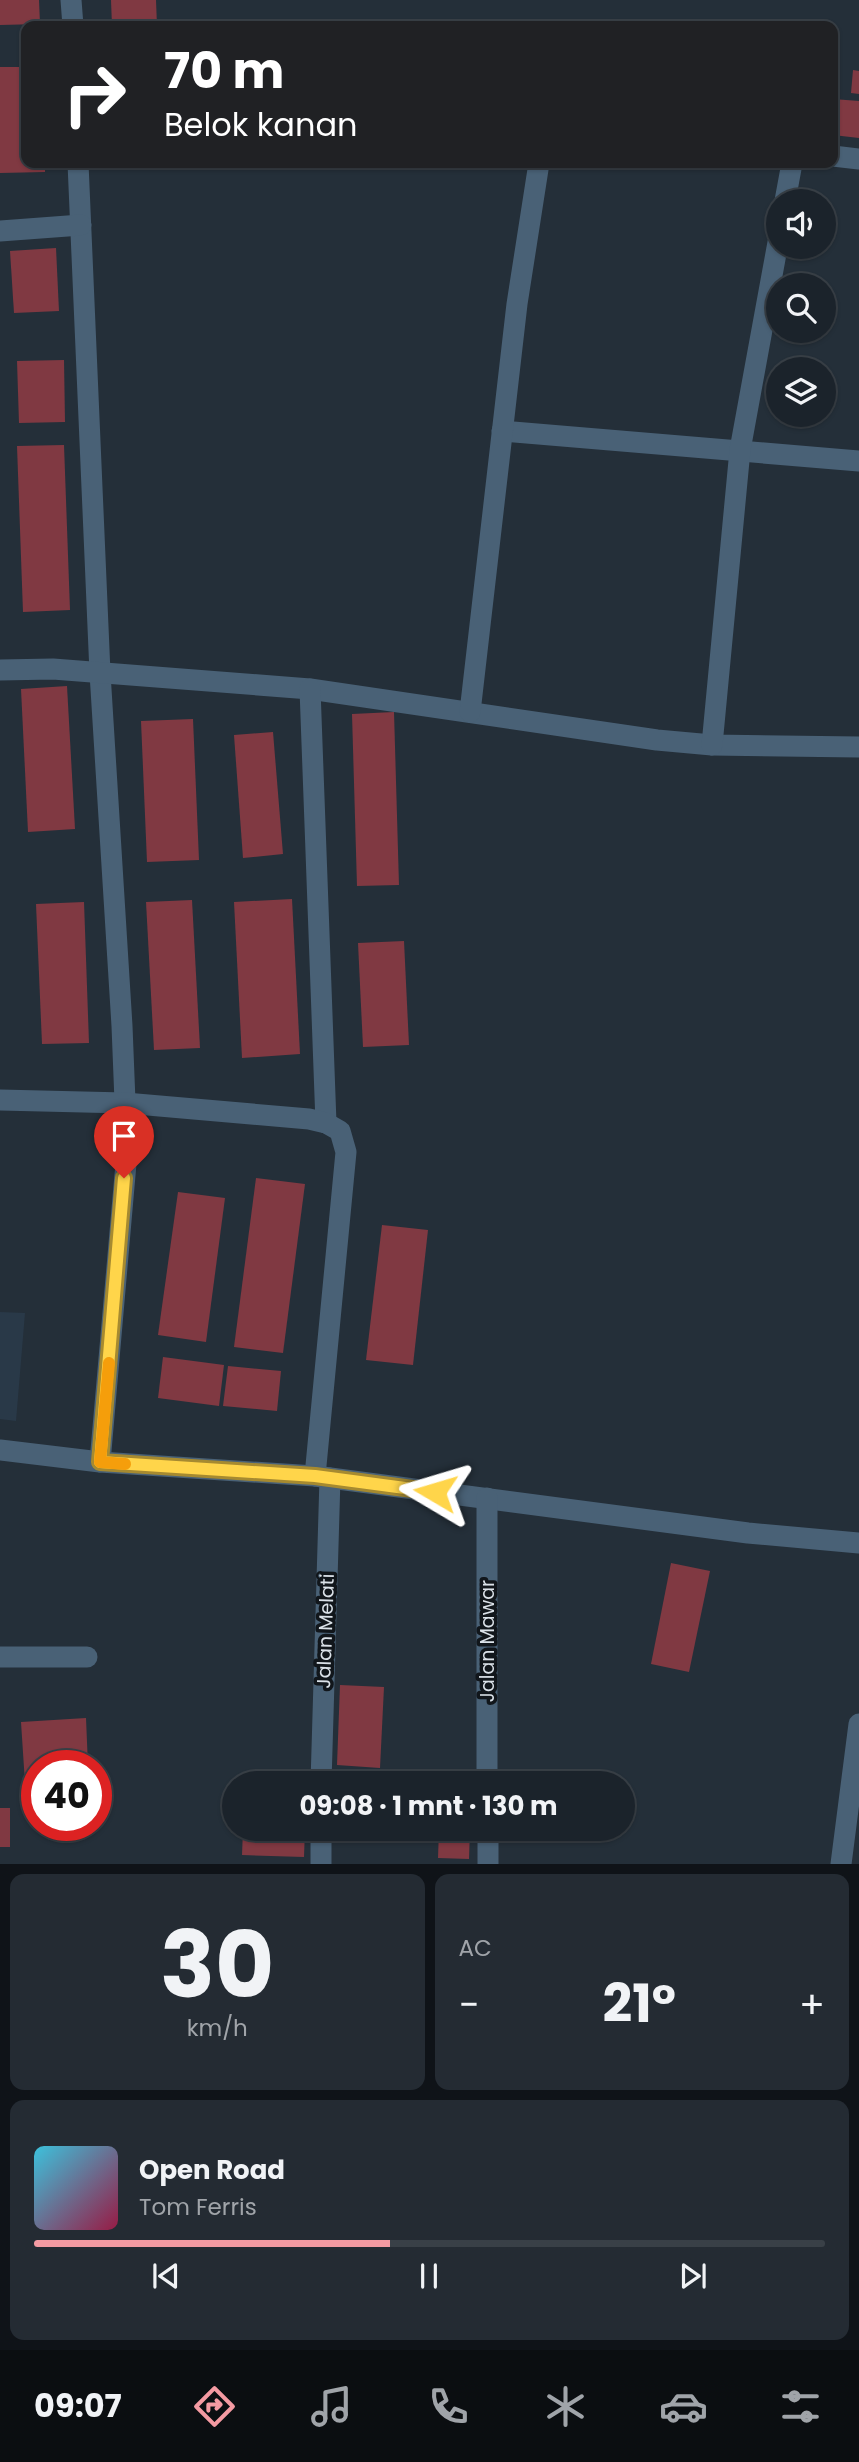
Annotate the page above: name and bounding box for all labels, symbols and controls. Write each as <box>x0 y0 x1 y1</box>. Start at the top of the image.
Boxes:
text: 70 m <box>164 37 284 105</box>
icon: right <box>49 49 140 140</box>
text: Belok kanan <box>164 102 358 147</box>
map controls <box>766 189 836 427</box>
button: sound <box>766 189 836 259</box>
button: search <box>766 273 836 343</box>
button: layers <box>766 357 836 427</box>
pin <box>94 1106 154 1178</box>
icon: arrive <box>105 1117 143 1155</box>
position arrow <box>398 1455 472 1529</box>
street label: Jalan Melati <box>310 1573 341 1689</box>
street label: Jalan Mawar <box>474 1580 501 1702</box>
speed limit sign: 40 <box>21 1750 112 1841</box>
text: 09:08 · 1 mnt · 130 m <box>299 1788 558 1824</box>
text: 30 <box>160 1901 274 2029</box>
text: AC <box>459 1932 492 1964</box>
text: 21° <box>603 1967 676 2040</box>
text: − <box>459 1978 479 2031</box>
text: + <box>799 1978 825 2031</box>
text: km/h <box>187 2012 248 2044</box>
text: Open Road <box>139 2152 285 2188</box>
text: Tom Ferris <box>139 2191 257 2223</box>
icon: previous <box>147 2257 185 2295</box>
icon: pause <box>410 2257 448 2295</box>
icon: next <box>674 2257 712 2295</box>
icon: directions <box>190 2382 239 2431</box>
icon: music <box>307 2382 356 2431</box>
icon: phone <box>424 2382 473 2431</box>
icon: climate <box>541 2382 590 2431</box>
icon: car <box>659 2382 708 2431</box>
icon: filters <box>776 2382 825 2431</box>
text: 09:07 <box>34 2383 122 2428</box>

